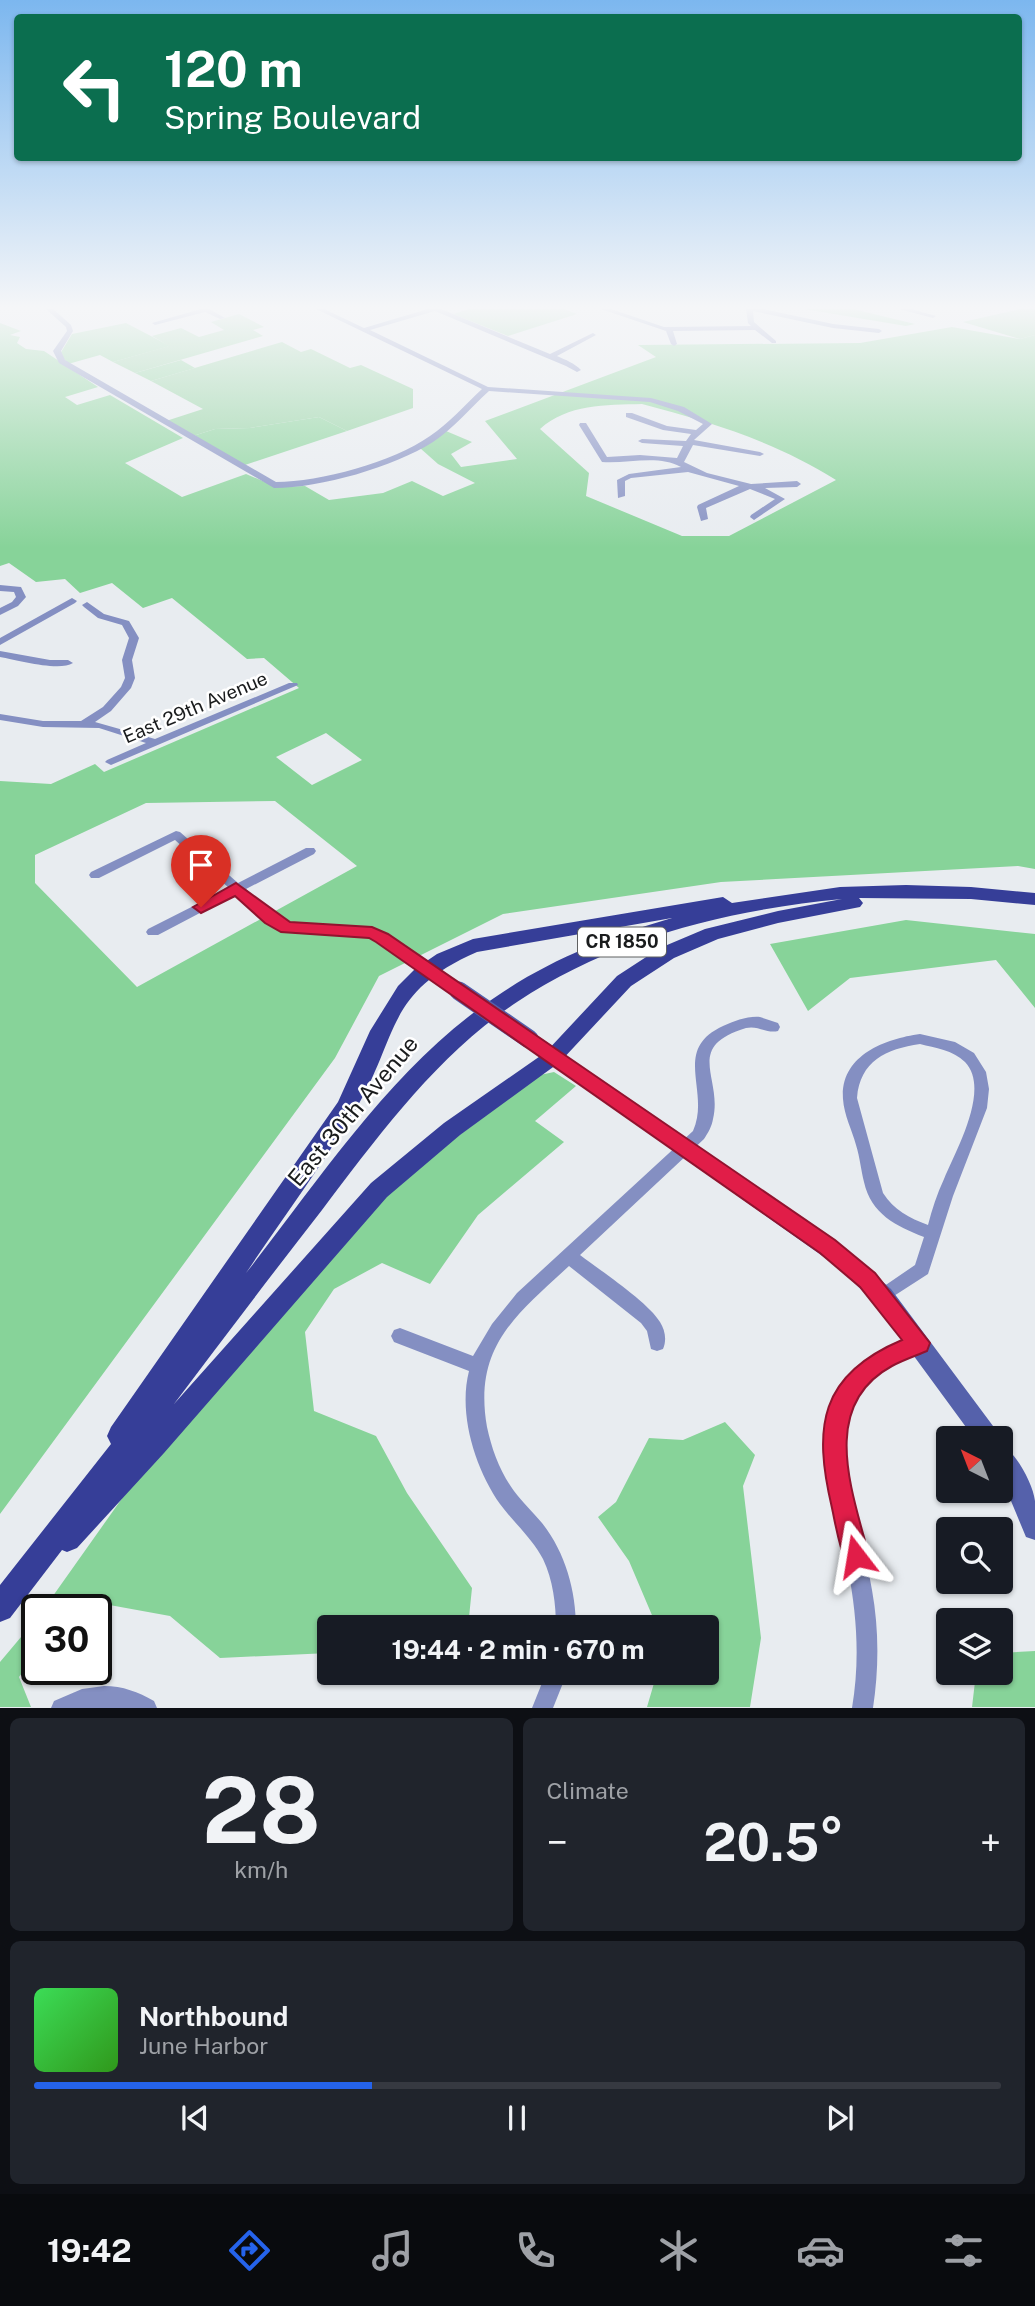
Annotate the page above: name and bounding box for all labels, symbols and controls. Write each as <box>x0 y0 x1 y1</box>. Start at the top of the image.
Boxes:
text: 120 m <box>164 40 303 98</box>
icon: left <box>49 42 140 133</box>
text: Spring Boulevard <box>164 99 421 136</box>
street label: East 29th Avenue <box>119 667 271 747</box>
pin <box>171 835 231 907</box>
icon: arrive <box>182 846 220 884</box>
road number: CR 1850 <box>578 928 666 957</box>
street label: East 30th Avenue <box>282 1030 423 1191</box>
north arrow <box>936 1426 1013 1503</box>
map controls <box>936 1426 1013 1685</box>
button: search <box>936 1517 1013 1594</box>
position arrow <box>819 1519 893 1593</box>
speed limit sign: 30 <box>21 1594 112 1685</box>
button: layers <box>936 1608 1013 1685</box>
text: 19:44 · 2 min · 670 m <box>392 1634 644 1665</box>
text: 28 <box>202 1757 321 1863</box>
text: Climate <box>547 1777 629 1804</box>
text: 20.5° <box>704 1812 844 1873</box>
text: − <box>547 1820 568 1865</box>
text: + <box>980 1820 1001 1865</box>
text: km/h <box>234 1856 288 1883</box>
text: Northbound <box>139 2001 288 2032</box>
text: June Harbor <box>139 2032 268 2059</box>
icon: previous <box>176 2099 214 2137</box>
icon: pause <box>498 2099 536 2137</box>
icon: next <box>821 2099 859 2137</box>
icon: directions <box>225 2226 274 2275</box>
icon: music <box>368 2226 417 2275</box>
icon: phone <box>511 2226 560 2275</box>
icon: climate <box>654 2226 703 2275</box>
icon: car <box>796 2226 845 2275</box>
icon: filters <box>939 2226 988 2275</box>
text: 19:42 <box>47 2232 132 2269</box>

